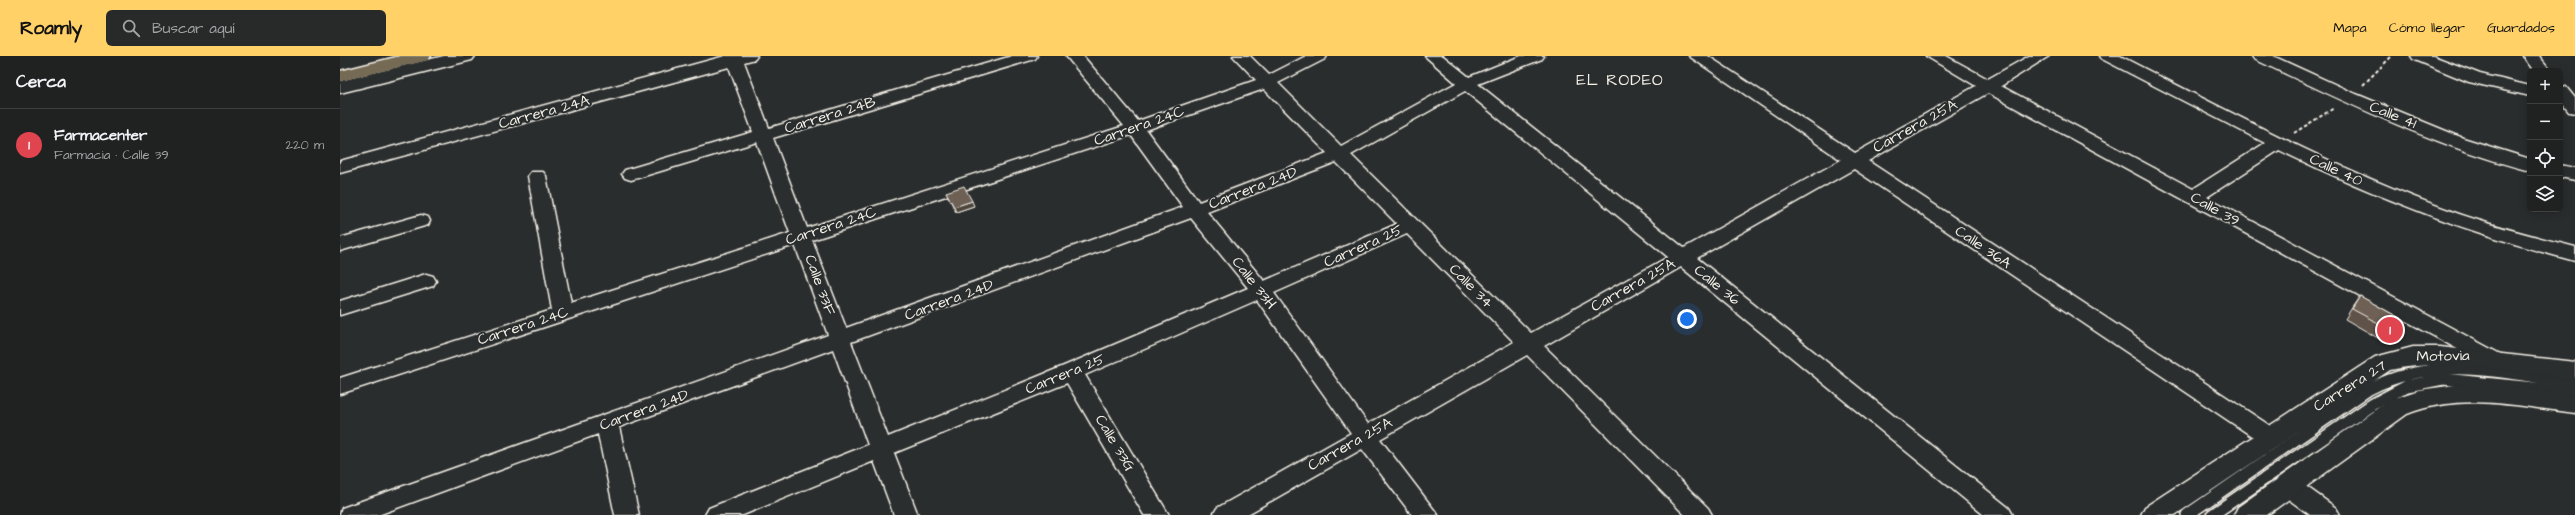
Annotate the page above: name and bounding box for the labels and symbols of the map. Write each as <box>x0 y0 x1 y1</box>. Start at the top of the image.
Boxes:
district label: EL RODEO <box>1576 69 1664 91</box>
street label: Carrera 24A <box>496 90 592 134</box>
street label: Carrera 24B <box>782 91 878 139</box>
street label: Carrera 25A <box>1869 94 1961 158</box>
street label: Calle 41 <box>2366 96 2420 134</box>
street label: Carrera 24C <box>1091 101 1187 151</box>
street label: Calle 40 <box>2306 148 2367 192</box>
street label: Carrera 24D <box>1206 161 1301 215</box>
street label: Calle 39 <box>2187 187 2243 231</box>
street label: Carrera 24C <box>783 201 879 251</box>
street label: Carrera 25 <box>1320 219 1406 273</box>
street label: Calle 36A <box>1951 220 2016 274</box>
street label: Calle 33F <box>799 252 841 319</box>
street label: Calle 33H <box>1227 252 1281 314</box>
street label: Carrera 25A <box>1587 253 1679 317</box>
street label: Calle 34 <box>1444 259 1498 313</box>
street label: Calle 36 <box>1689 260 1745 311</box>
street label: Carrera 24D <box>902 274 997 326</box>
street label: Carrera 24C <box>475 301 571 351</box>
your location <box>1677 309 1697 329</box>
pin: 1 <box>2377 315 2403 345</box>
street label: Motovia <box>2416 345 2470 367</box>
street label: Carrera 25 <box>1022 348 1108 399</box>
street label: Carrera 27 <box>2309 355 2391 417</box>
street label: Carrera 24D <box>597 384 692 436</box>
street label: Calle 33G <box>1090 411 1140 476</box>
street label: Carrera 25A <box>1304 412 1396 476</box>

